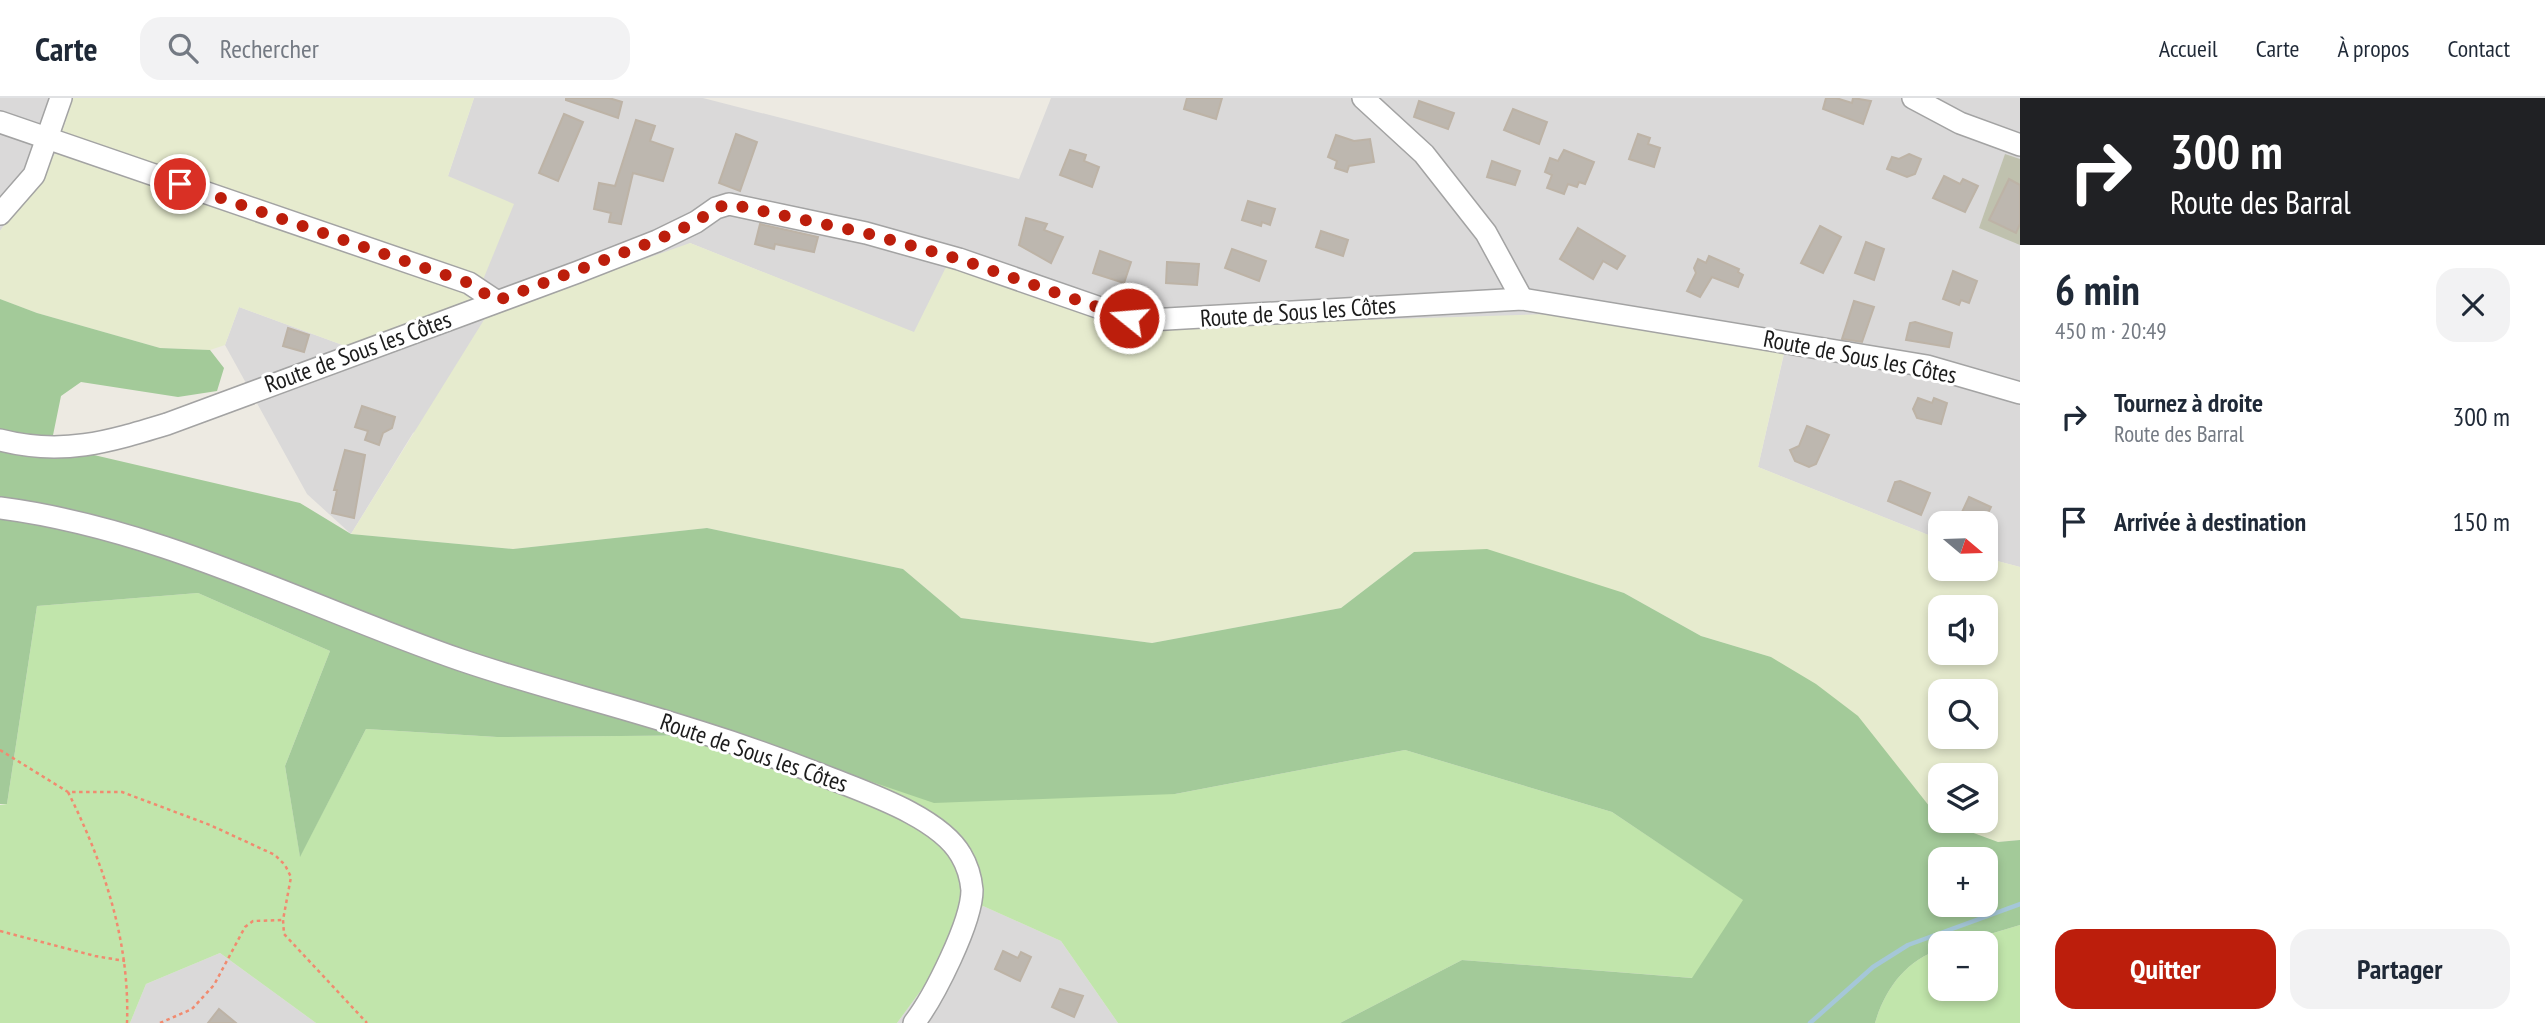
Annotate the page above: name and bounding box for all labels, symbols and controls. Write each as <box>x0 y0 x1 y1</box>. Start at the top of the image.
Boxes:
search box <box>140 17 630 80</box>
text: Carte <box>35 27 98 70</box>
icon: search <box>164 29 202 67</box>
text: Rechercher <box>220 32 319 65</box>
text: Accueil <box>2159 33 2218 64</box>
text: Carte <box>2256 33 2299 64</box>
text: À propos <box>2337 33 2409 64</box>
text: Contact <box>2447 33 2510 64</box>
text: 300 m <box>2170 119 2283 183</box>
icon: right <box>2055 126 2146 217</box>
pin <box>150 154 210 214</box>
icon: arrive <box>161 165 199 203</box>
text: Route des Barral <box>2170 181 2351 223</box>
text: 6 min <box>2055 262 2140 317</box>
button: close <box>2436 268 2510 342</box>
position arrow <box>1092 281 1166 355</box>
street label: Route de Sous les Côtes <box>1199 289 1397 334</box>
street label: Route de Sous les Côtes <box>260 303 455 400</box>
text: 450 m · 20:49 <box>2055 316 2167 345</box>
street label: Route de Sous les Côtes <box>1761 323 1959 390</box>
text: Tournez à droite <box>2114 386 2263 419</box>
icon: right <box>2055 398 2093 436</box>
text: 300 m <box>2452 400 2510 433</box>
text: Route des Barral <box>2114 419 2244 448</box>
icon: arrive <box>2055 503 2093 541</box>
text: Arrivée à destination <box>2114 505 2306 538</box>
text: 150 m <box>2452 505 2510 538</box>
north arrow <box>1928 511 1998 581</box>
map controls <box>1928 511 1998 1001</box>
button: sound <box>1928 595 1998 665</box>
button: search <box>1928 679 1998 749</box>
street label: Route de Sous les Côtes <box>656 706 852 799</box>
button: layers <box>1928 763 1998 833</box>
button: + <box>1928 847 1998 917</box>
button: Quitter <box>2055 929 2276 1009</box>
button: Partager <box>2290 929 2510 1009</box>
button: − <box>1928 931 1998 1001</box>

